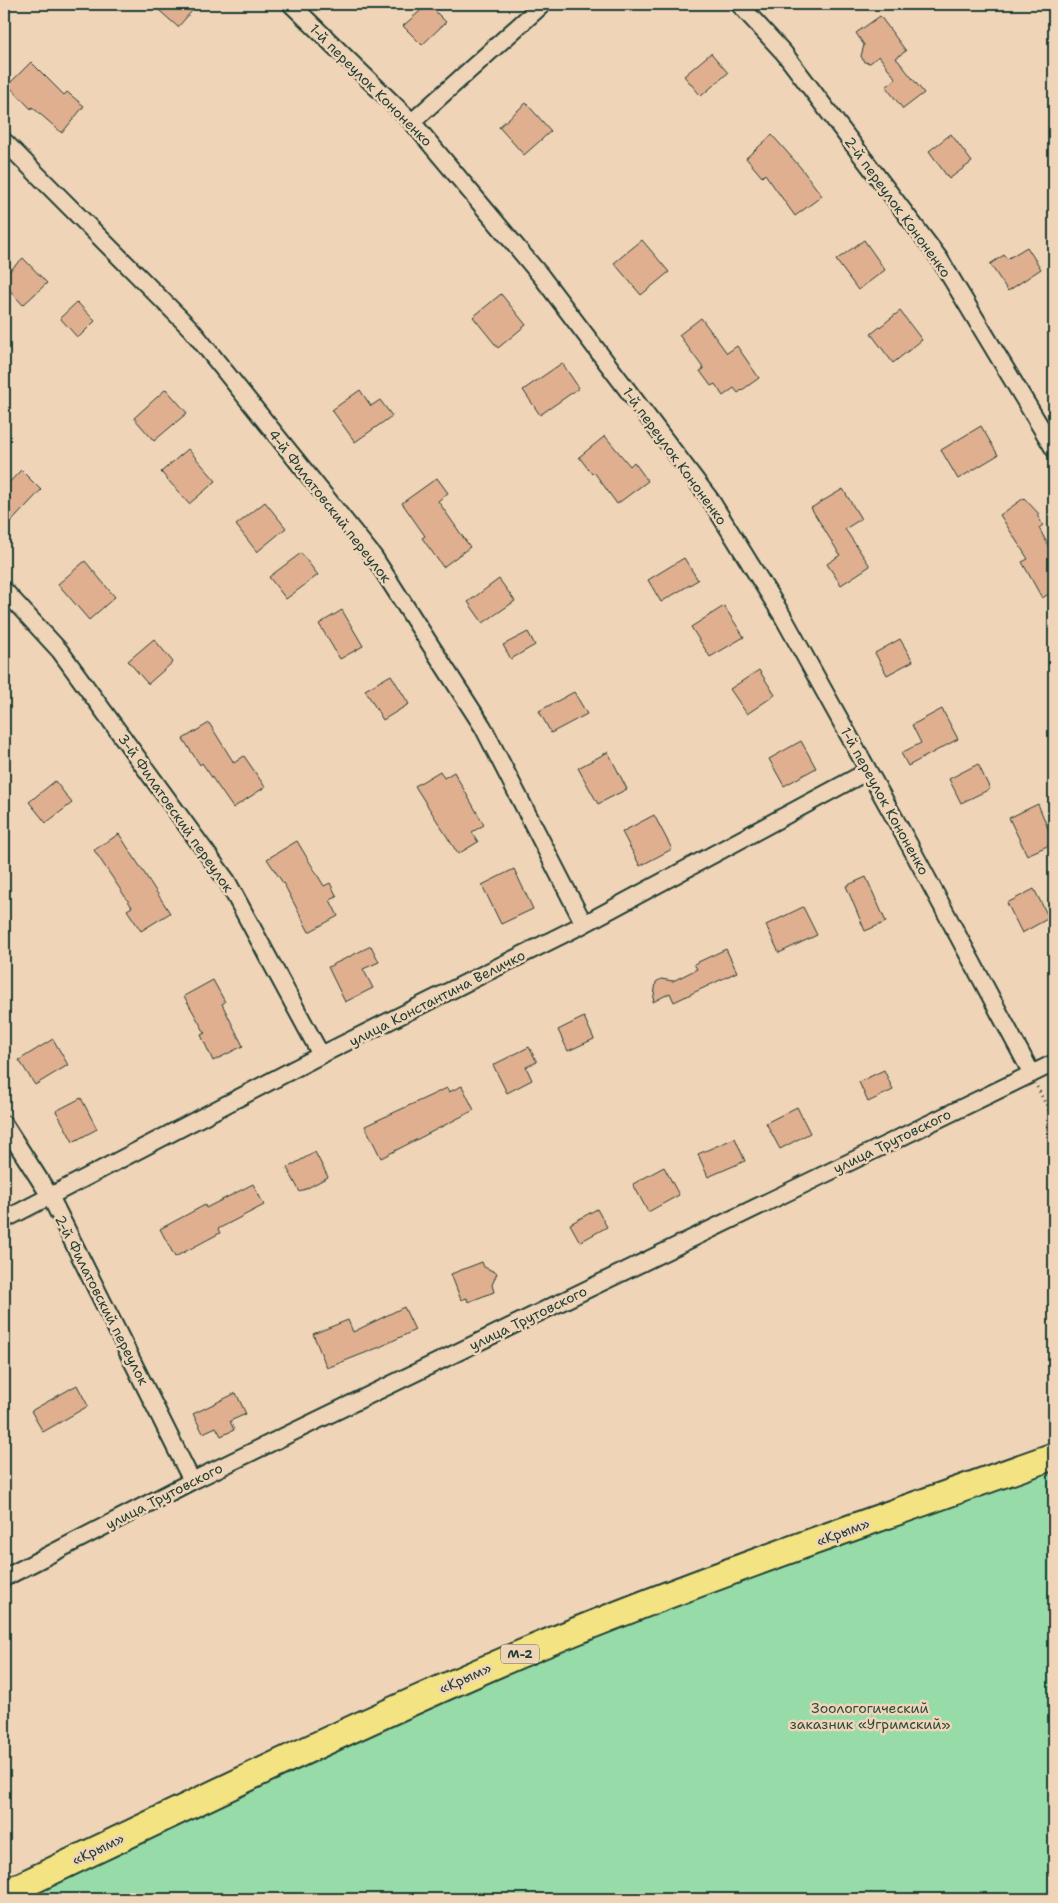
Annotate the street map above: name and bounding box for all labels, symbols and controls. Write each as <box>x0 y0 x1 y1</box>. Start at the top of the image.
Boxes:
street label: 1-й переулок Кононенко <box>306 20 436 150</box>
street label: 2-й переулок Кононенко <box>841 133 955 281</box>
street label: 1-й переулок Кононенко <box>619 383 731 529</box>
street label: 4-й Филатовский переулок <box>265 426 396 587</box>
street label: 1-й переулок Кононенко <box>837 724 933 878</box>
street label: 3-й Филатовский переулок <box>114 730 238 896</box>
street label: улица Константина Величко <box>346 946 528 1050</box>
street label: улица Трутовского <box>830 1105 954 1177</box>
street label: 2-й Филатовский переулок <box>51 1212 153 1389</box>
street label: улица Трутовского <box>466 1282 590 1354</box>
street label: улица Трутовского <box>102 1459 226 1533</box>
street label: «Крым» <box>814 1514 872 1550</box>
road number: М-2 <box>501 1645 539 1664</box>
street label: «Крым» <box>436 1658 494 1697</box>
park label: Зоологогический заказник «Угримский» <box>790 1699 950 1733</box>
street label: «Крым» <box>69 1829 127 1869</box>

